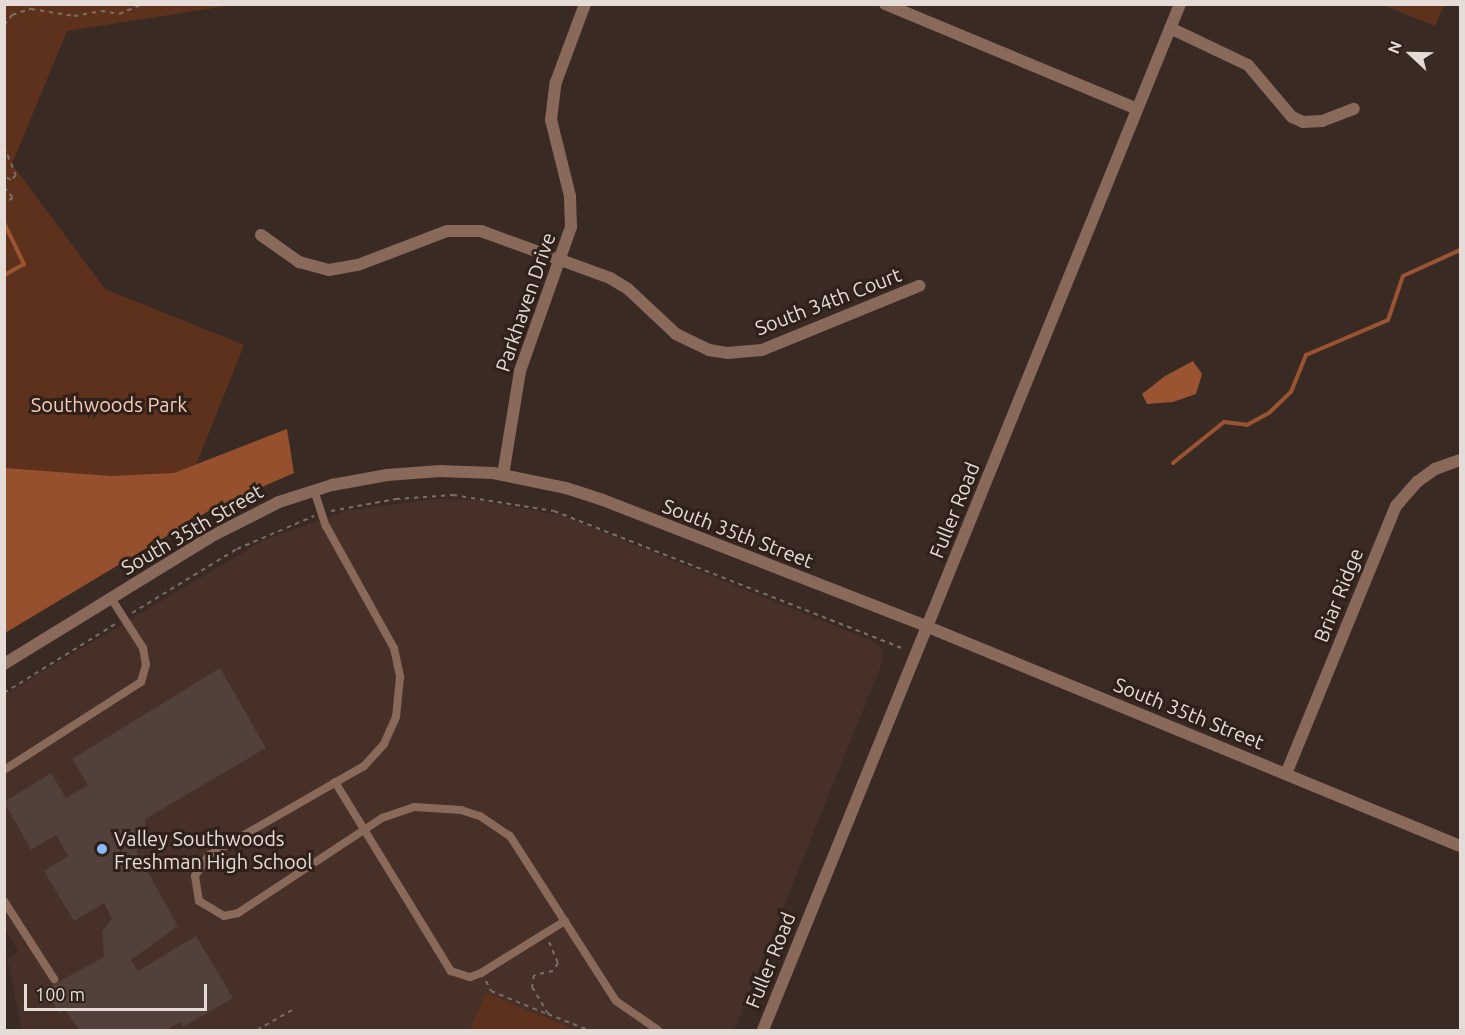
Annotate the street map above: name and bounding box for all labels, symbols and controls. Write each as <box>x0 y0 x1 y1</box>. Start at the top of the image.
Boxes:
north arrow <box>1381 24 1441 84</box>
text: N <box>1384 38 1405 56</box>
street label: Parkhaven Drive <box>490 229 560 375</box>
street label: South 34th Court <box>751 262 905 340</box>
park label: Southwoods Park <box>31 392 187 416</box>
street label: Fuller Road <box>924 458 984 562</box>
street label: South 35th Street <box>117 479 267 579</box>
street label: South 35th Street <box>659 493 817 573</box>
street label: Briar Ridge <box>1308 545 1368 645</box>
street label: South 35th Street <box>1110 672 1268 754</box>
place label: Valley Southwoods Freshman High School <box>114 826 313 873</box>
marker: Valley Southwoods Freshman High School <box>95 842 109 856</box>
street label: Fuller Road <box>740 908 800 1012</box>
scale bar <box>27 972 210 1010</box>
text: 100 m <box>35 984 85 1004</box>

